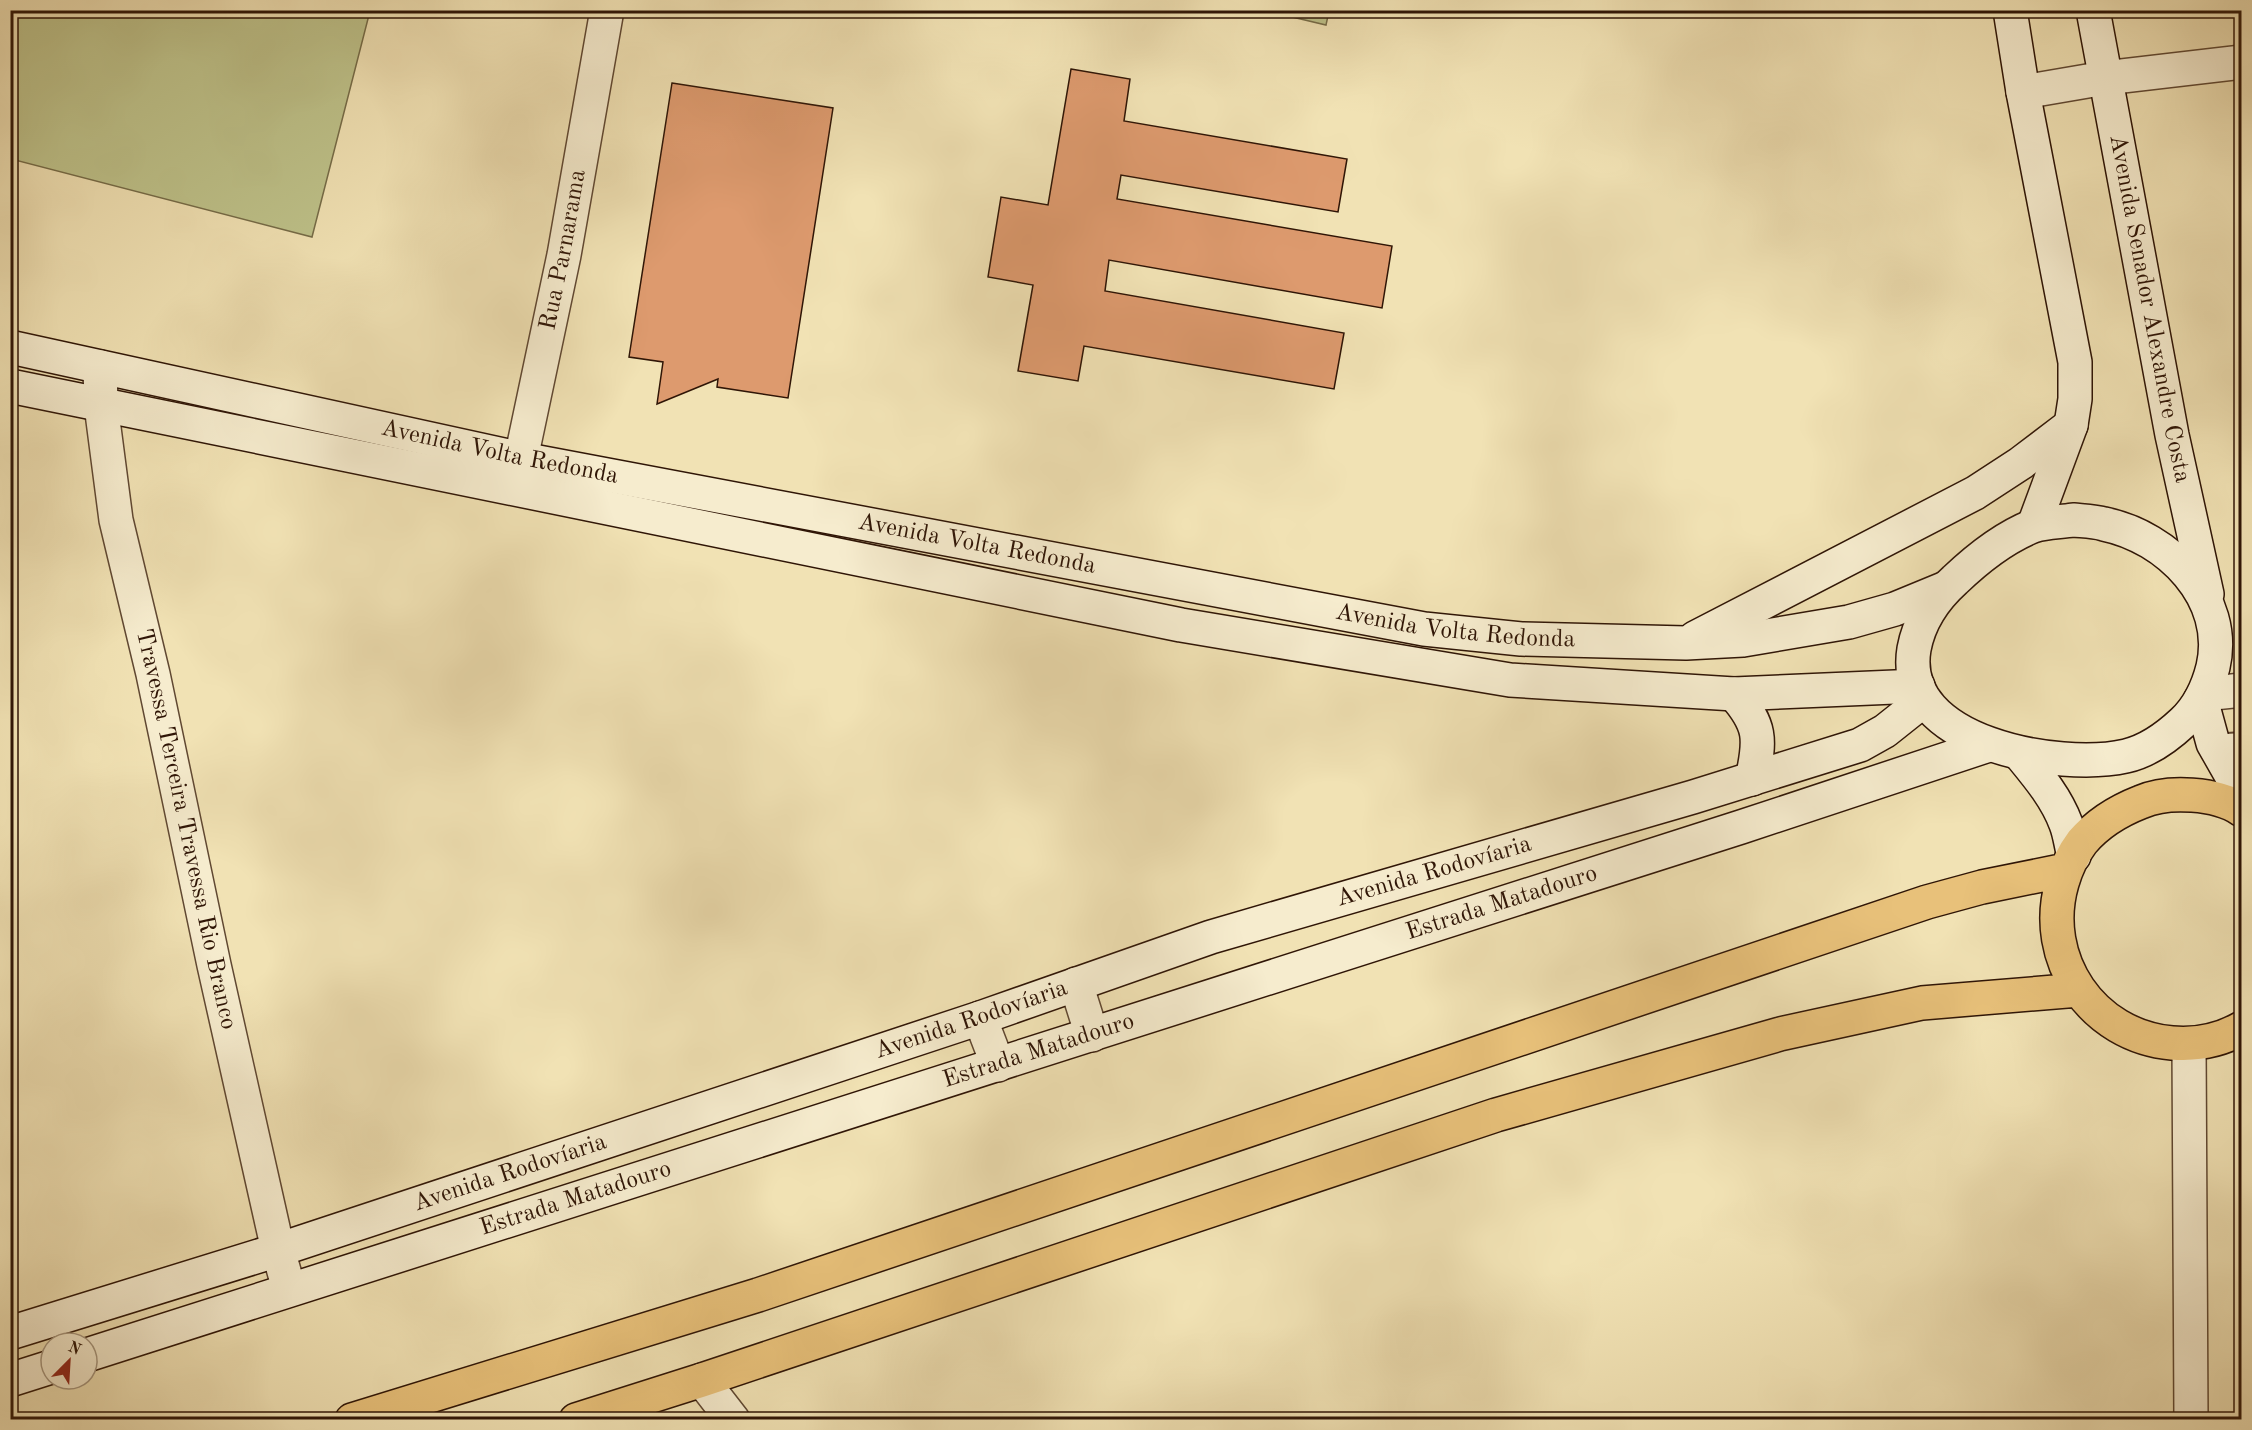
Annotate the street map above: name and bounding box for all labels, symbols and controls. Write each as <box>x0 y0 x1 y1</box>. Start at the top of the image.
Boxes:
street label: Avenida Senador Alexandre Costa <box>2104 133 2194 485</box>
street label: Rua Parnarama <box>536 168 591 332</box>
street label: Avenida Volta Redonda <box>379 417 620 489</box>
street label: Avenida Volta Redonda <box>856 511 1098 579</box>
street label: Avenida Volta Redonda <box>1334 601 1576 652</box>
street label: Travessa Terceira Travessa Rio Branco <box>131 627 240 1032</box>
street label: Avenida Rodovíaria <box>1334 832 1534 912</box>
street label: Estrada Matadouro <box>1403 862 1600 945</box>
street label: Avenida Rodovíaria <box>872 976 1071 1064</box>
street label: Estrada Matadouro <box>940 1009 1137 1093</box>
street label: Avenida Rodovíaria <box>411 1130 610 1216</box>
street label: Estrada Matadouro <box>477 1157 674 1241</box>
north arrow <box>39 1331 99 1391</box>
text: N <box>65 1339 84 1359</box>

